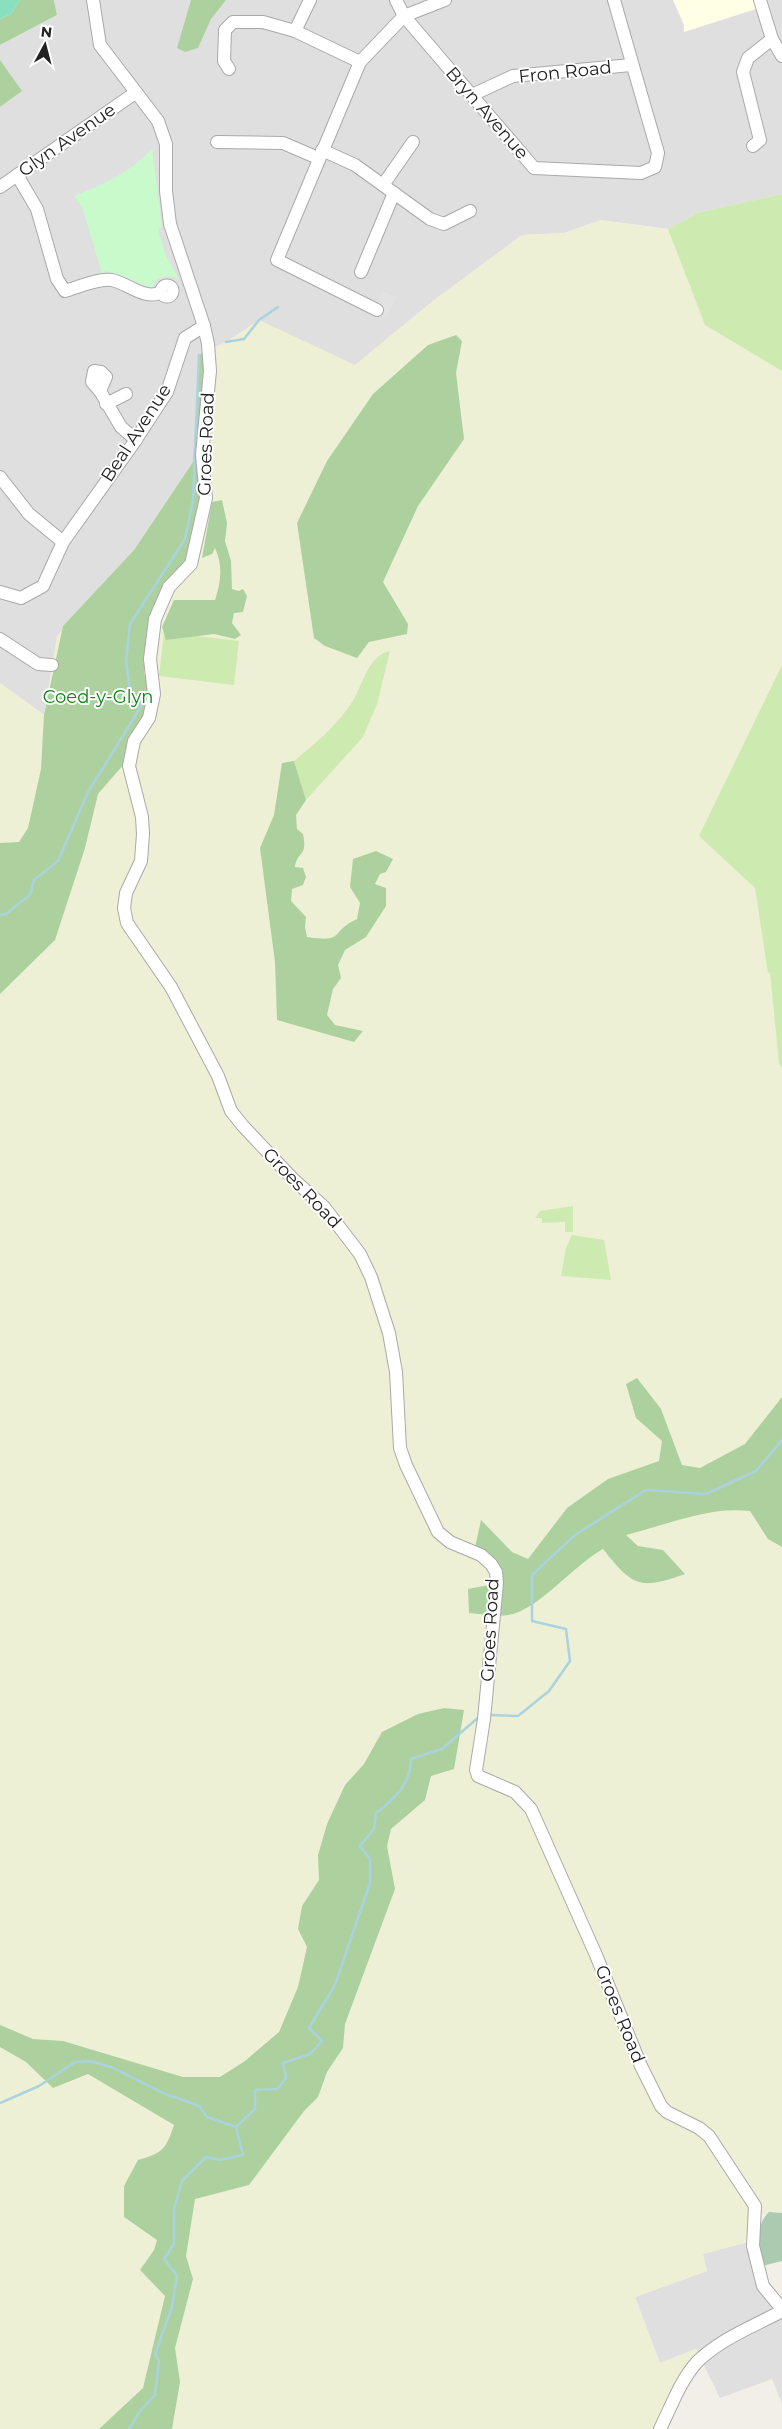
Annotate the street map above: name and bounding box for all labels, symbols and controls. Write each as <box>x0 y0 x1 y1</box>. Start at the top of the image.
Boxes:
north arrow <box>20 20 70 70</box>
text: N <box>40 22 53 42</box>
street label: Fron Road <box>517 56 613 88</box>
street label: Bryn Avenue <box>441 62 533 164</box>
street label: Glyn Avenue <box>14 98 120 181</box>
street label: Beal Avenue <box>96 380 176 486</box>
street label: Groes Road <box>193 392 219 496</box>
park label: Coed-y-Glyn <box>43 686 153 708</box>
street label: Groes Road <box>258 1143 346 1233</box>
street label: Groes Road <box>476 1578 504 1682</box>
street label: Groes Road <box>590 1962 650 2066</box>

